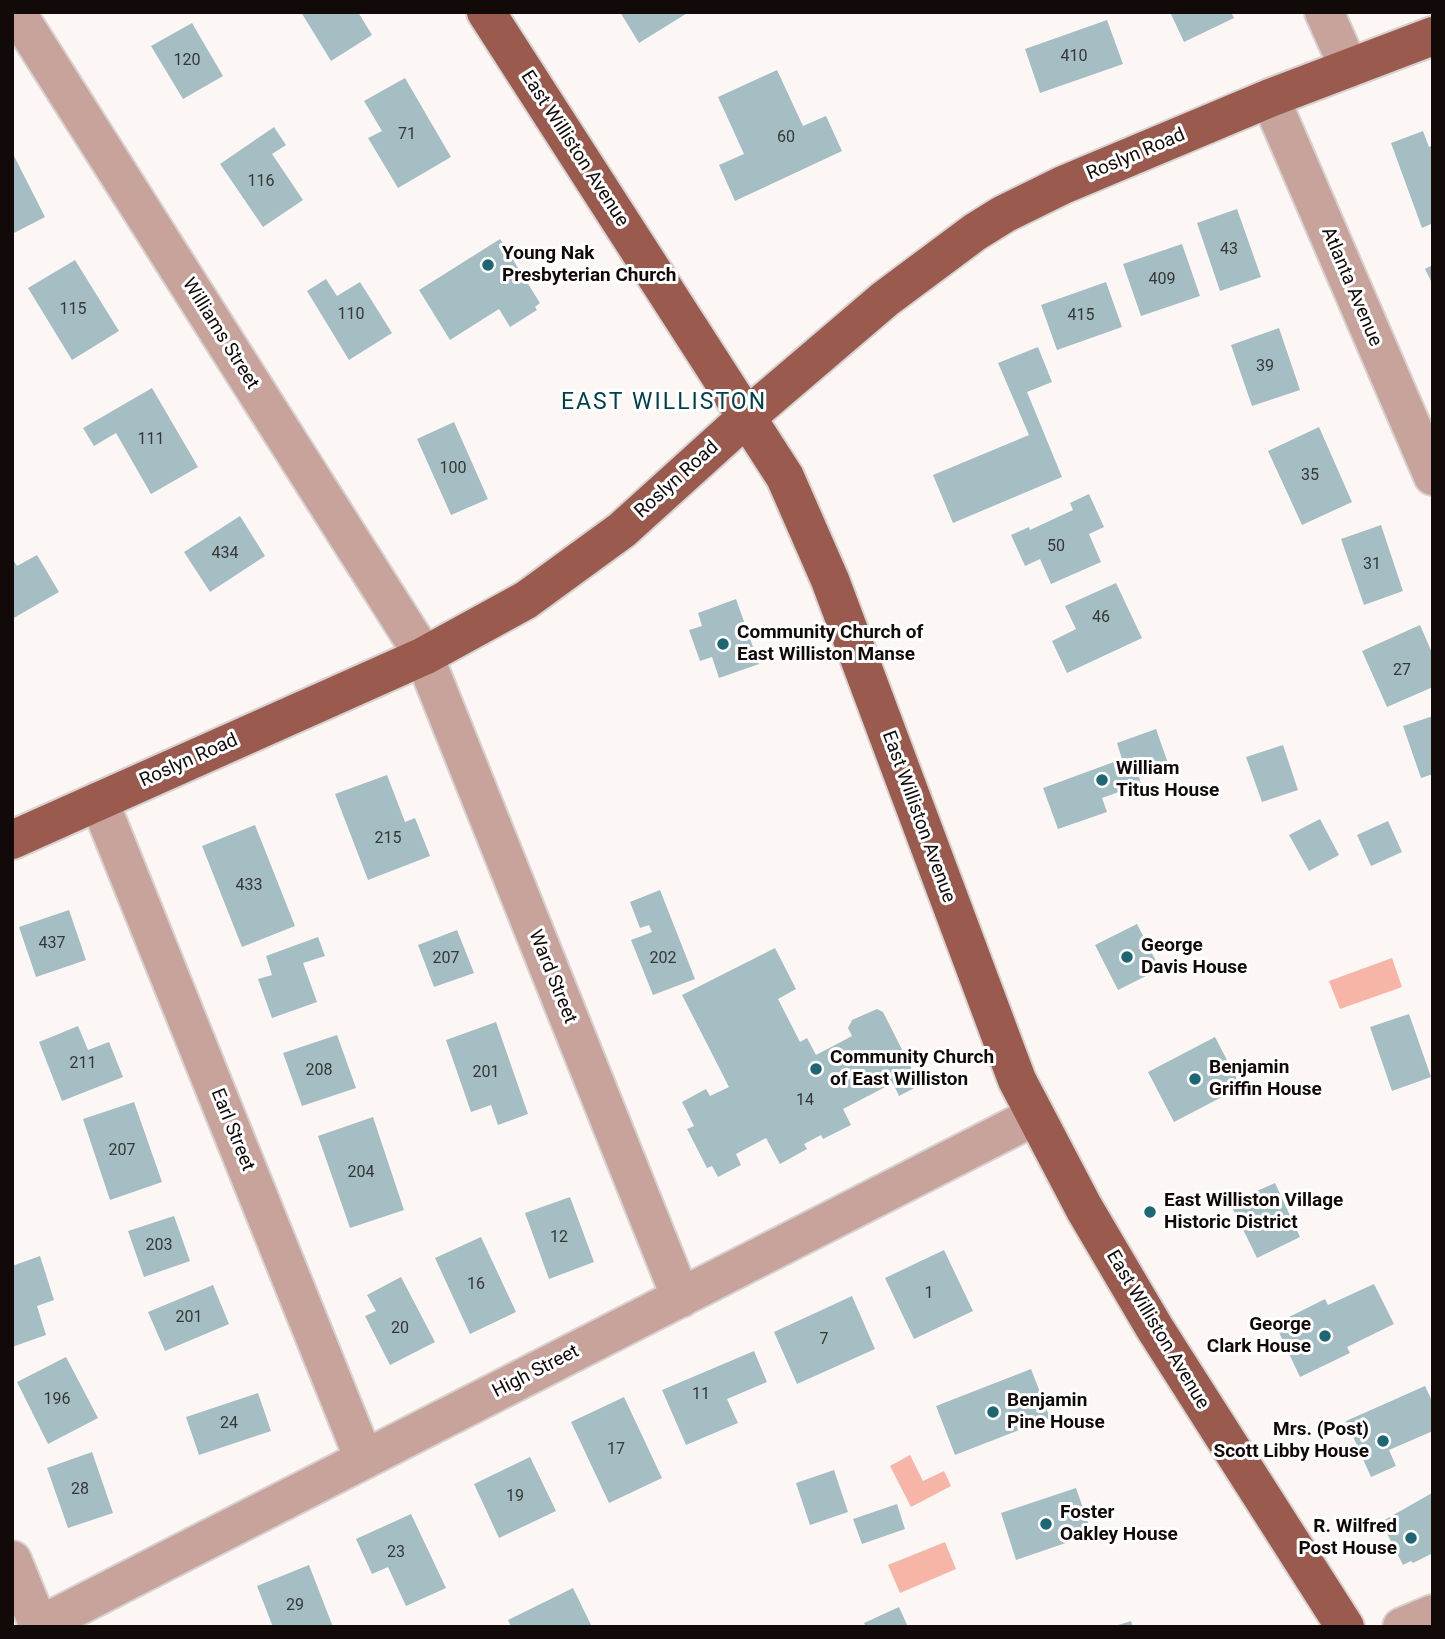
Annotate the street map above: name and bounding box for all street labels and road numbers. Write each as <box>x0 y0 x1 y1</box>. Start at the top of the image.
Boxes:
street label: East Williston Avenue <box>515 67 633 231</box>
street label: Roslyn Road <box>1083 124 1189 186</box>
street label: Atlanta Avenue <box>1316 224 1386 350</box>
street label: Williams Street <box>177 274 263 394</box>
street label: Roslyn Road <box>630 436 724 524</box>
street label: East Williston Avenue <box>876 728 960 906</box>
street label: Roslyn Road <box>137 729 241 793</box>
street label: Ward Street <box>523 927 581 1027</box>
street label: Earl Street <box>205 1085 259 1175</box>
street label: East Williston Avenue <box>1101 1246 1213 1414</box>
street label: High Street <box>489 1340 583 1404</box>

